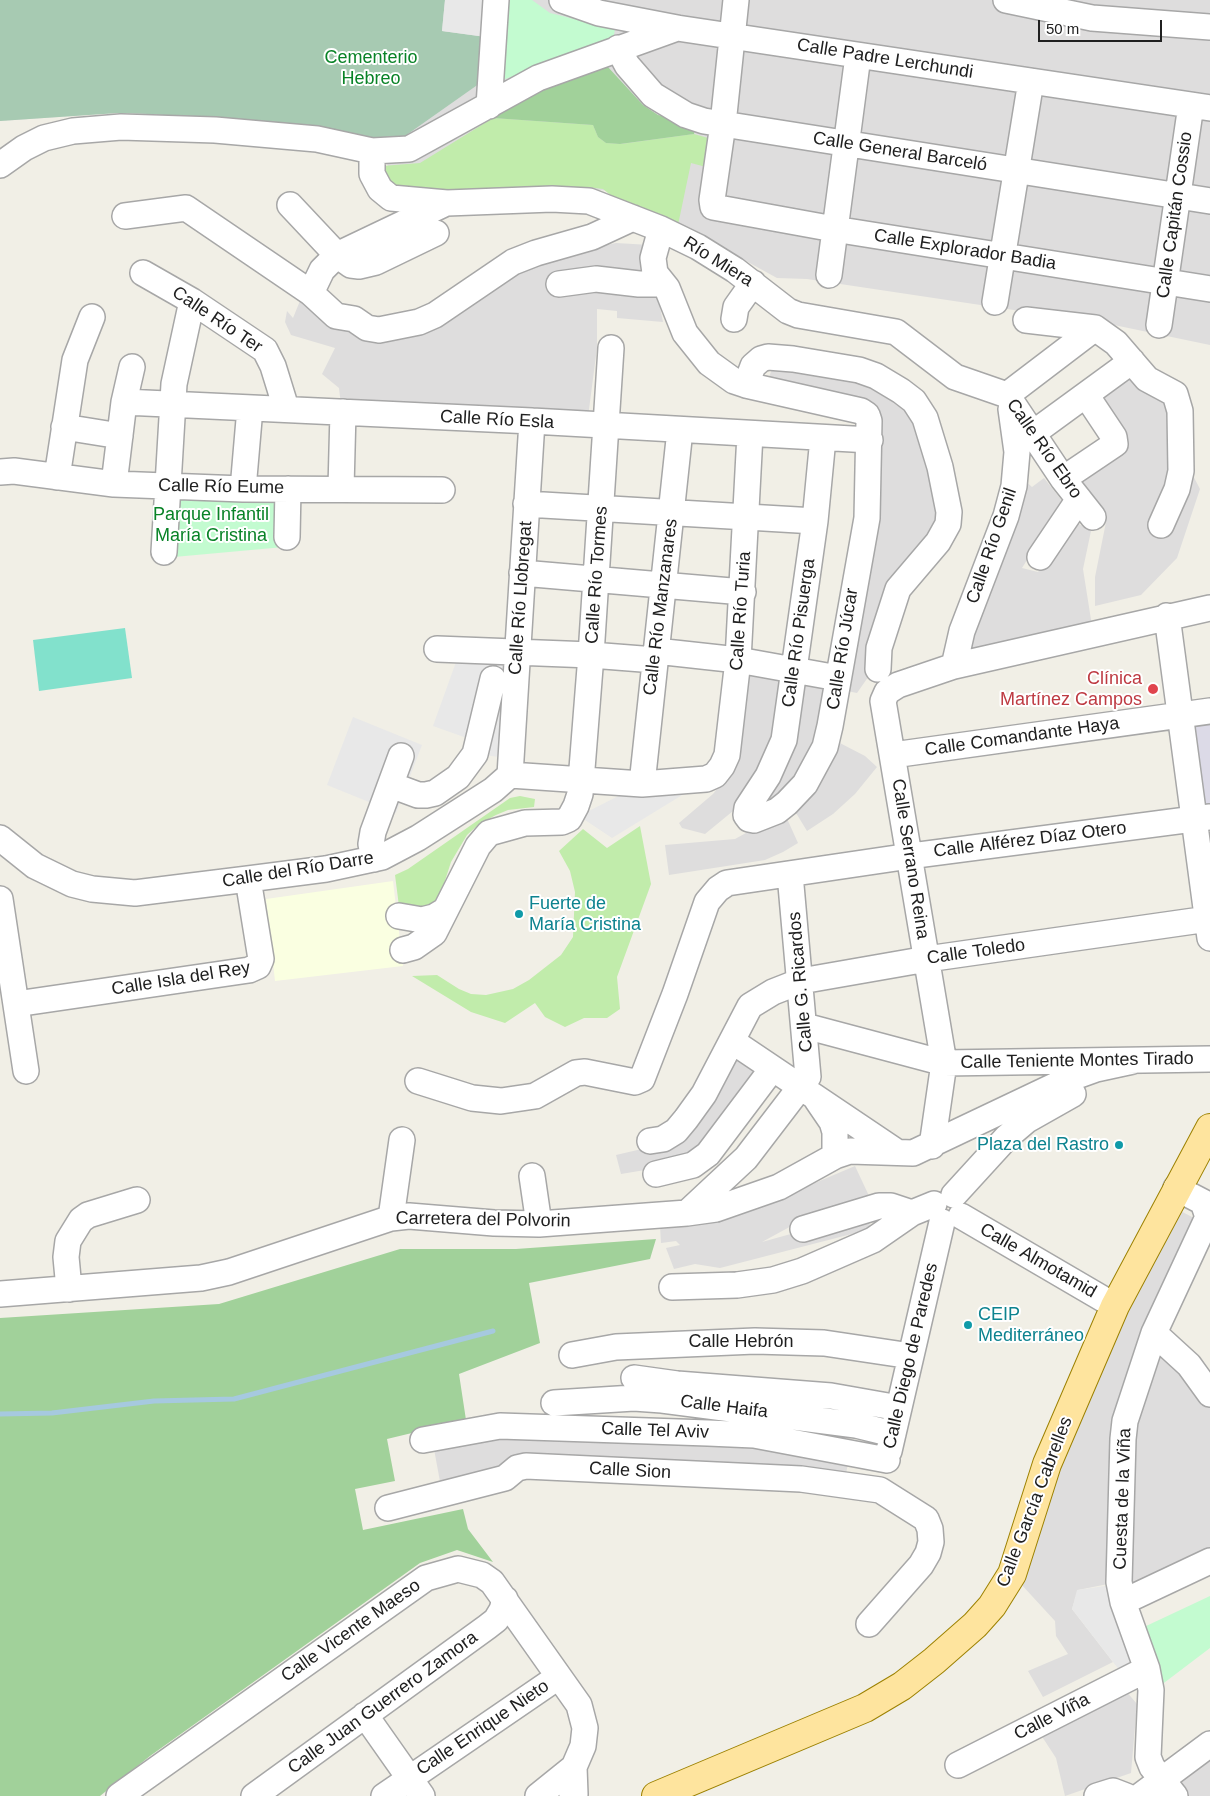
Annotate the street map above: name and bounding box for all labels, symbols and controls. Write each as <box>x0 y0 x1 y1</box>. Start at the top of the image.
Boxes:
scale bar <box>1040 10 1164 42</box>
text: 50 m <box>1046 20 1079 37</box>
street label: Calle Padre Lerchundi <box>795 34 975 84</box>
park label: Cementerio Hebreo <box>324 47 418 90</box>
street label: Calle General Barceló <box>811 128 989 176</box>
street label: Calle Capitán Cossio <box>1153 130 1197 300</box>
street label: Calle Explorador Badia <box>872 225 1058 275</box>
street label: Río Miera <box>679 232 757 292</box>
street label: Calle Río Ter <box>168 282 266 358</box>
street label: Calle Río Ebro <box>1002 395 1086 503</box>
street label: Calle Río Esla <box>439 406 555 434</box>
street label: Calle Río Eume <box>158 475 284 499</box>
street label: Calle Río Genil <box>962 485 1022 607</box>
park label: Parque Infantil María Cristina <box>153 504 269 546</box>
street label: Calle Río Tormes <box>581 505 613 645</box>
street label: Calle Río Manzanares <box>639 517 683 697</box>
street label: Calle Río Llobregat <box>505 520 537 676</box>
street label: Calle Río Turia <box>726 551 756 671</box>
street label: Calle Río Pisuerga <box>778 557 820 709</box>
street label: Calle Río Júcar <box>823 587 863 711</box>
place label: Clínica Martínez Campos <box>1000 668 1142 711</box>
marker: Clínica Martínez Campos <box>1146 682 1160 696</box>
street label: Calle Comandante Haya <box>923 713 1121 761</box>
street label: Calle Serrano Reina <box>887 777 933 941</box>
street label: Calle Alférez Díaz Otero <box>932 817 1128 863</box>
street label: Calle del Río Darre <box>221 847 375 893</box>
place label: Fuerte de María Cristina <box>529 893 641 936</box>
marker: Fuerte de María Cristina <box>513 908 525 920</box>
street label: Calle G. Ricardos <box>784 911 818 1053</box>
street label: Calle Toledo <box>925 934 1027 970</box>
street label: Calle Isla del Rey <box>110 957 252 1001</box>
street label: Calle Teniente Montes Tirado <box>960 1048 1194 1074</box>
place label: Plaza del Rastro <box>977 1134 1109 1156</box>
marker: Plaza del Rastro <box>1113 1139 1125 1151</box>
street label: Carretera del Polvorin <box>395 1208 571 1232</box>
street label: Calle Almotamid <box>976 1219 1100 1303</box>
street label: Calle Diego de Paredes <box>879 1261 943 1451</box>
place label: CEIP Mediterráneo <box>978 1304 1084 1346</box>
marker: CEIP Mediterráneo <box>962 1319 974 1331</box>
street label: Calle Hebrón <box>688 1331 794 1353</box>
street label: Calle Haifa <box>679 1391 769 1423</box>
street label: Calle García Cabrelles <box>992 1414 1078 1590</box>
street label: Calle Tel Aviv <box>601 1418 709 1444</box>
street label: Cuesta de la Viña <box>1110 1428 1136 1570</box>
street label: Calle Sion <box>588 1458 672 1484</box>
street label: Calle Vicente Maeso <box>277 1575 425 1687</box>
street label: Calle Juan Guerrero Zamora <box>284 1627 482 1779</box>
street label: Calle Enrique Nieto <box>413 1676 553 1780</box>
street label: Calle Viña <box>1011 1689 1093 1745</box>

